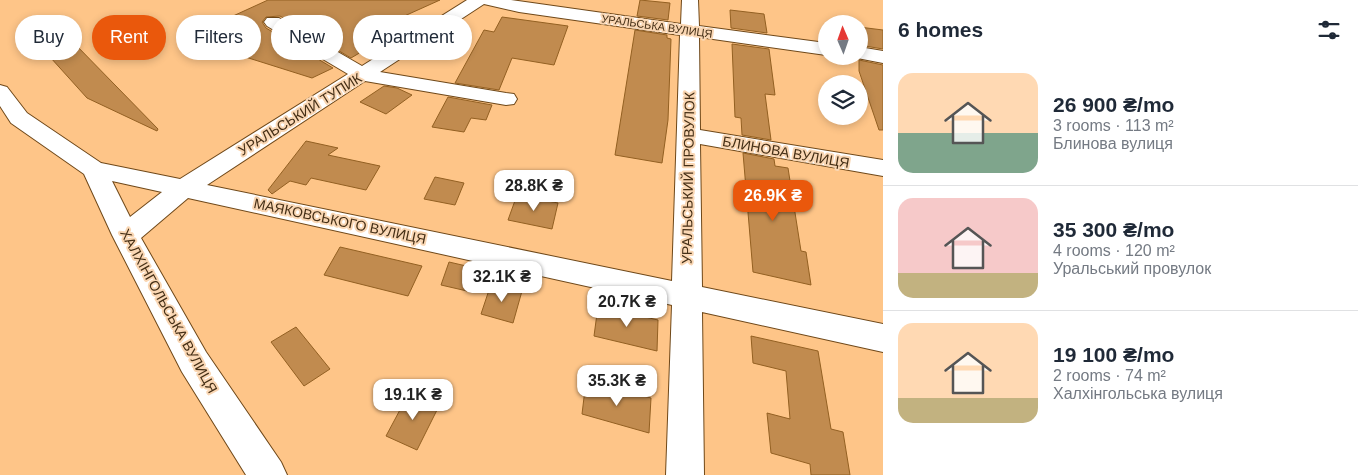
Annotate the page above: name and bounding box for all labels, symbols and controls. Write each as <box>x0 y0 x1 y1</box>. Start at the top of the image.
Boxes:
street label: УРАЛЬСЬКА ВУЛИЦЯ <box>601 12 713 40</box>
chip: Buy <box>15 15 82 60</box>
chip: Rent <box>92 15 166 60</box>
chip: Filters <box>176 15 261 60</box>
chip: New <box>271 15 343 60</box>
chip: Apartment <box>353 15 472 60</box>
north arrow <box>818 15 868 65</box>
map controls <box>818 15 868 125</box>
icon: filters <box>1315 16 1343 44</box>
text: 6 homes <box>898 18 983 41</box>
street label: УРАЛЬСЬКИЙ ТУПИК <box>235 68 365 158</box>
button: layers <box>818 75 868 125</box>
street label: УРАЛЬСЬКИЙ ПРОВУЛОК <box>678 91 698 264</box>
icon: home <box>938 93 998 153</box>
text: 26 900 ₴/mo <box>1053 93 1174 116</box>
text: 3 rooms · 113 m² <box>1053 117 1174 134</box>
street label: БЛИНОВА ВУЛИЦЯ <box>721 133 851 171</box>
text: Блинова вулиця <box>1053 135 1173 152</box>
pin: 28.8K ₴ <box>488 170 580 212</box>
text: 28.8K ₴ <box>505 177 563 194</box>
pin: 26.9K ₴ <box>727 180 819 222</box>
text: 26.9K ₴ <box>744 187 802 204</box>
street label: МАЯКОВСЬКОГО ВУЛИЦЯ <box>252 195 428 247</box>
icon: home <box>938 218 998 278</box>
text: 35 300 ₴/mo <box>1053 218 1174 241</box>
street label: ХАЛХІНГОЛЬСЬКА ВУЛИЦЯ <box>117 226 221 396</box>
text: 4 rooms · 120 m² <box>1053 242 1175 259</box>
pin: 32.1K ₴ <box>456 260 548 303</box>
text: Уральський провулок <box>1053 260 1211 277</box>
text: 32.1K ₴ <box>473 268 531 285</box>
pin: 20.7K ₴ <box>581 286 673 328</box>
text: 20.7K ₴ <box>598 293 656 310</box>
icon: home <box>938 343 998 403</box>
text: 19 100 ₴/mo <box>1053 343 1174 366</box>
pin: 35.3K ₴ <box>571 364 663 407</box>
text: 2 rooms · 74 m² <box>1053 367 1166 384</box>
text: 35.3K ₴ <box>588 372 646 389</box>
pin: 19.1K ₴ <box>367 378 459 421</box>
text: Халхінгольська вулиця <box>1053 385 1223 402</box>
text: 19.1K ₴ <box>384 386 442 403</box>

